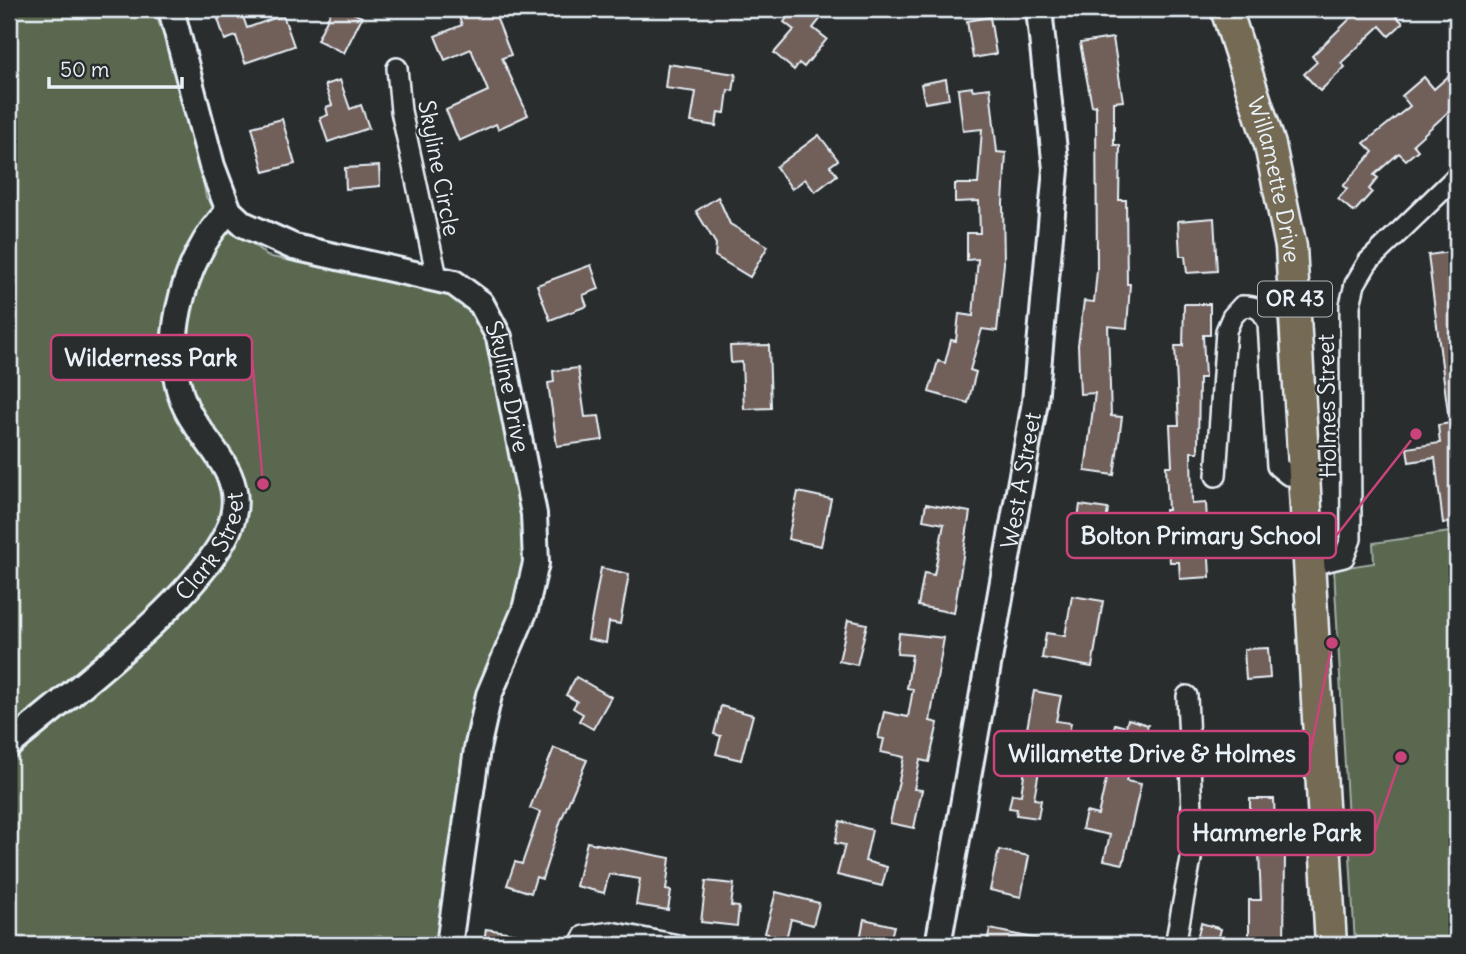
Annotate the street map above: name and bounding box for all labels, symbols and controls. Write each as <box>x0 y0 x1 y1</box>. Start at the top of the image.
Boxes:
scale bar <box>49 46 182 90</box>
text: 50 m <box>60 56 109 83</box>
street label: Willamette Drive <box>1241 93 1307 264</box>
street label: Skyline Circle <box>412 98 467 238</box>
road number: OR 43 <box>1258 282 1332 316</box>
street label: Skyline Drive <box>479 316 536 455</box>
street label: Holmes Street <box>1311 333 1342 479</box>
callout: Wilderness Park <box>51 335 252 380</box>
text: Wilderness Park <box>64 342 238 372</box>
street label: West A Street <box>994 410 1047 551</box>
street label: Clark Street <box>168 491 249 606</box>
callout: Bolton Primary School <box>1067 513 1336 558</box>
text: Bolton Primary School <box>1080 520 1322 550</box>
callout: Willamette Drive & Holmes <box>994 731 1310 776</box>
text: Willamette Drive & Holmes <box>1008 738 1296 768</box>
callout: Hammerle Park <box>1178 810 1375 855</box>
text: Hammerle Park <box>1192 817 1362 847</box>

